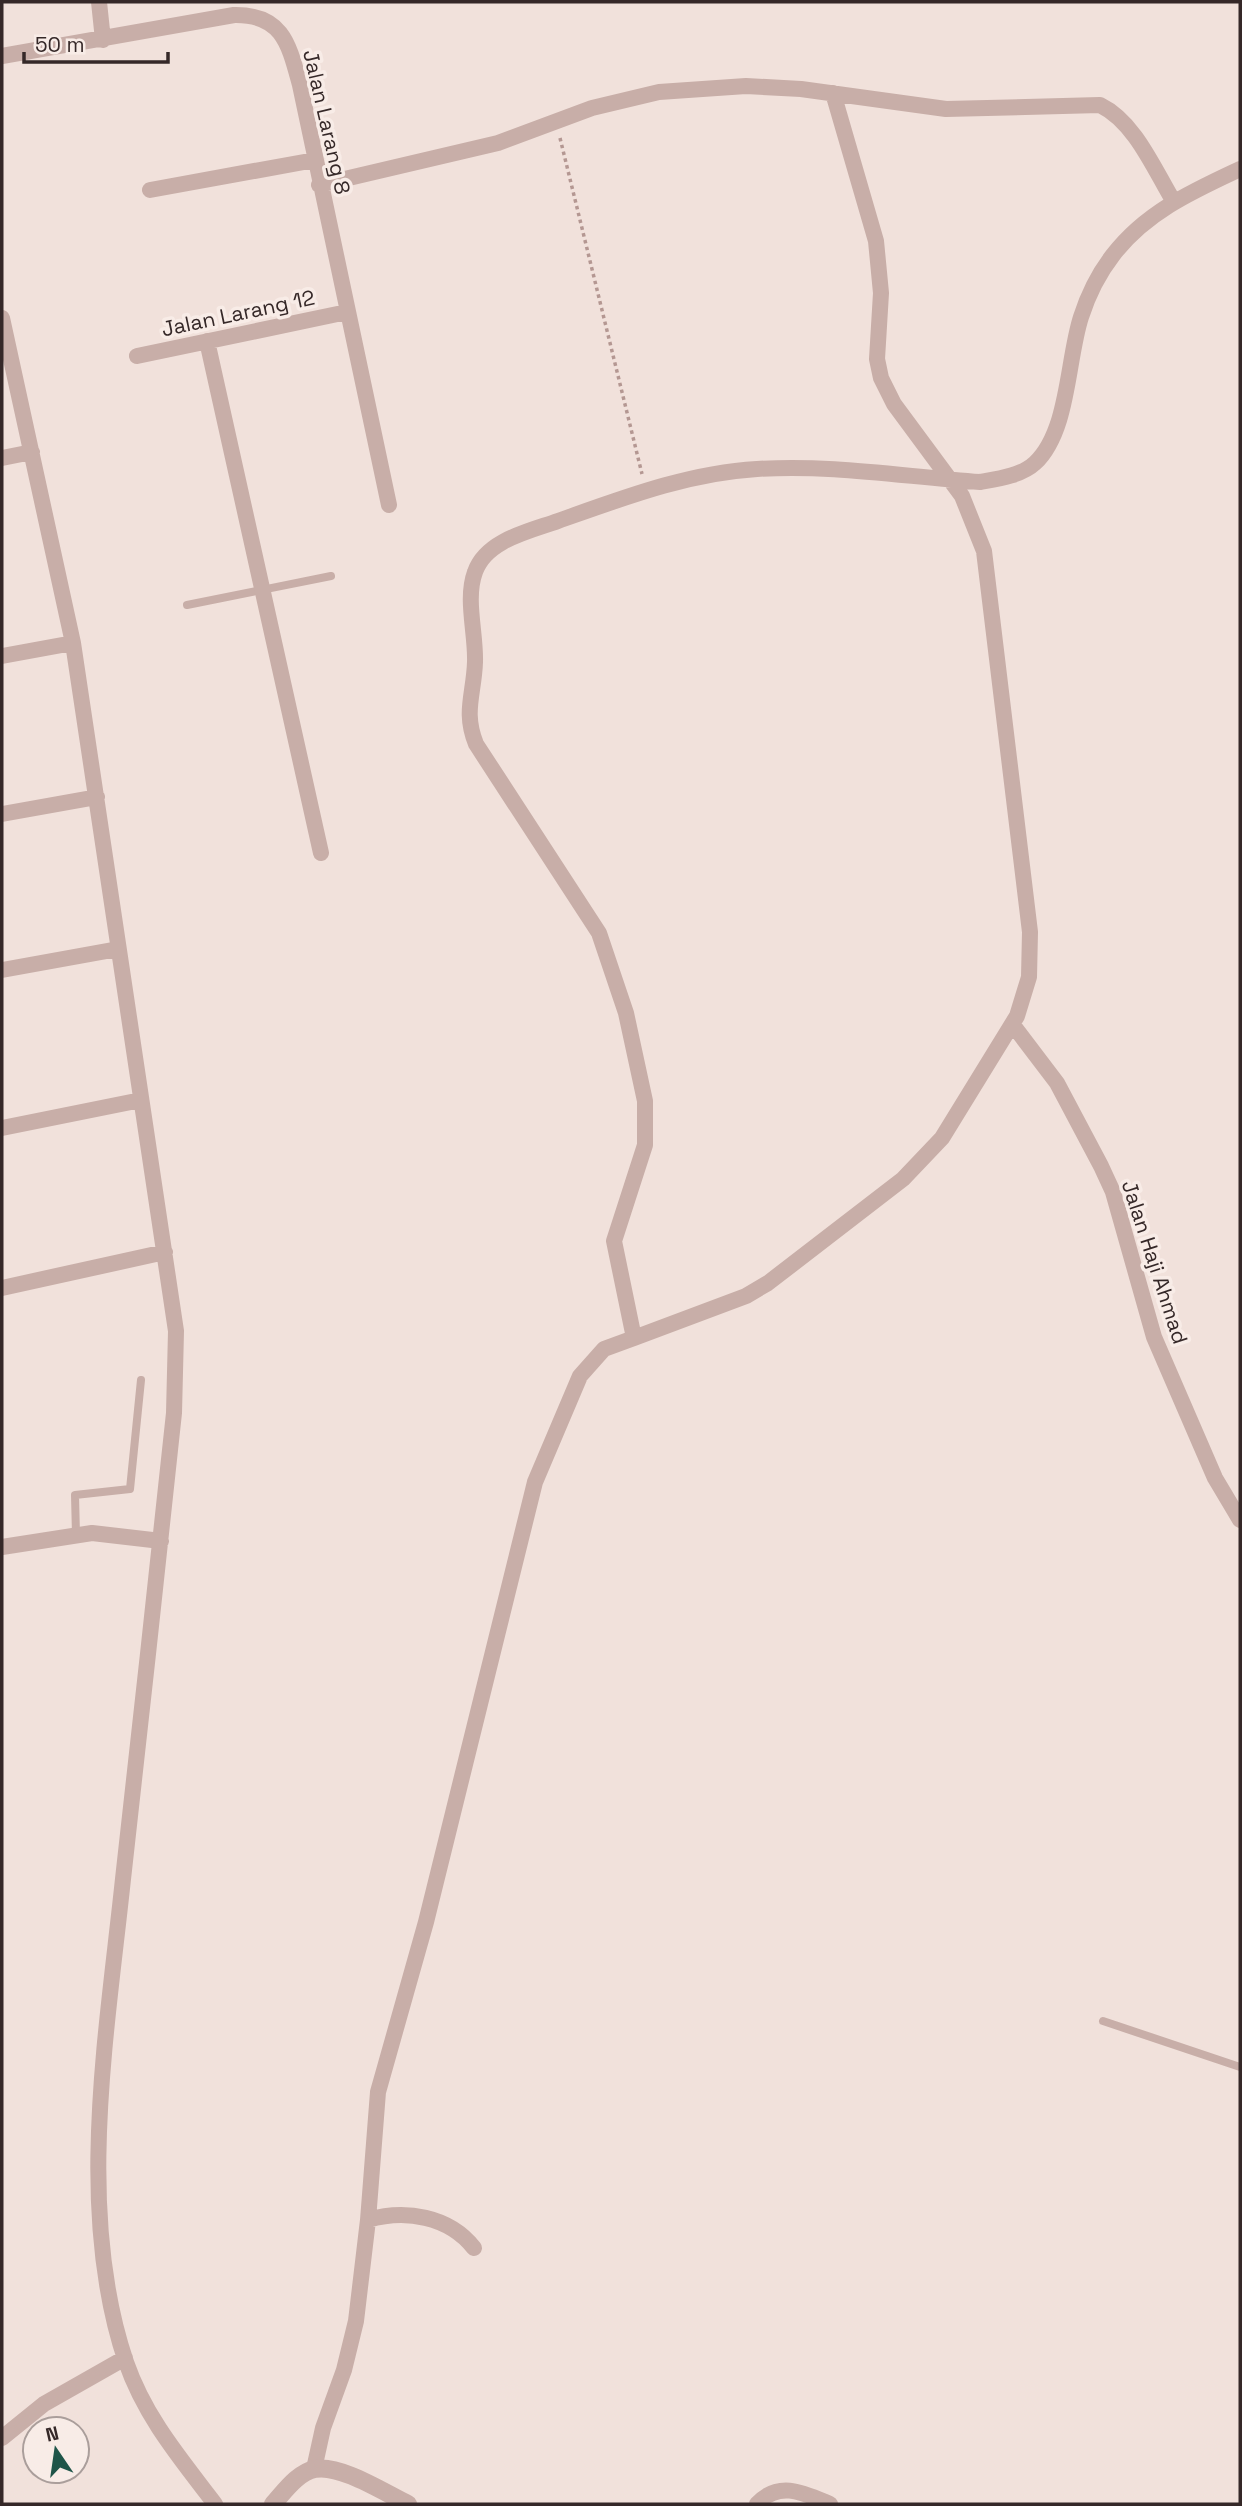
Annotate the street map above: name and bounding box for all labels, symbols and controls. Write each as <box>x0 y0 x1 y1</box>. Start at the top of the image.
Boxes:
scale bar <box>24 21 168 65</box>
text: 50 m <box>35 31 85 58</box>
street label: Jalan Larang 8 <box>297 47 357 197</box>
street label: Jalan Larang 12 <box>159 284 317 342</box>
street label: Jalan Haji Ahmad <box>1116 1177 1194 1347</box>
north arrow <box>21 2415 91 2485</box>
text: N <box>43 2420 61 2448</box>

